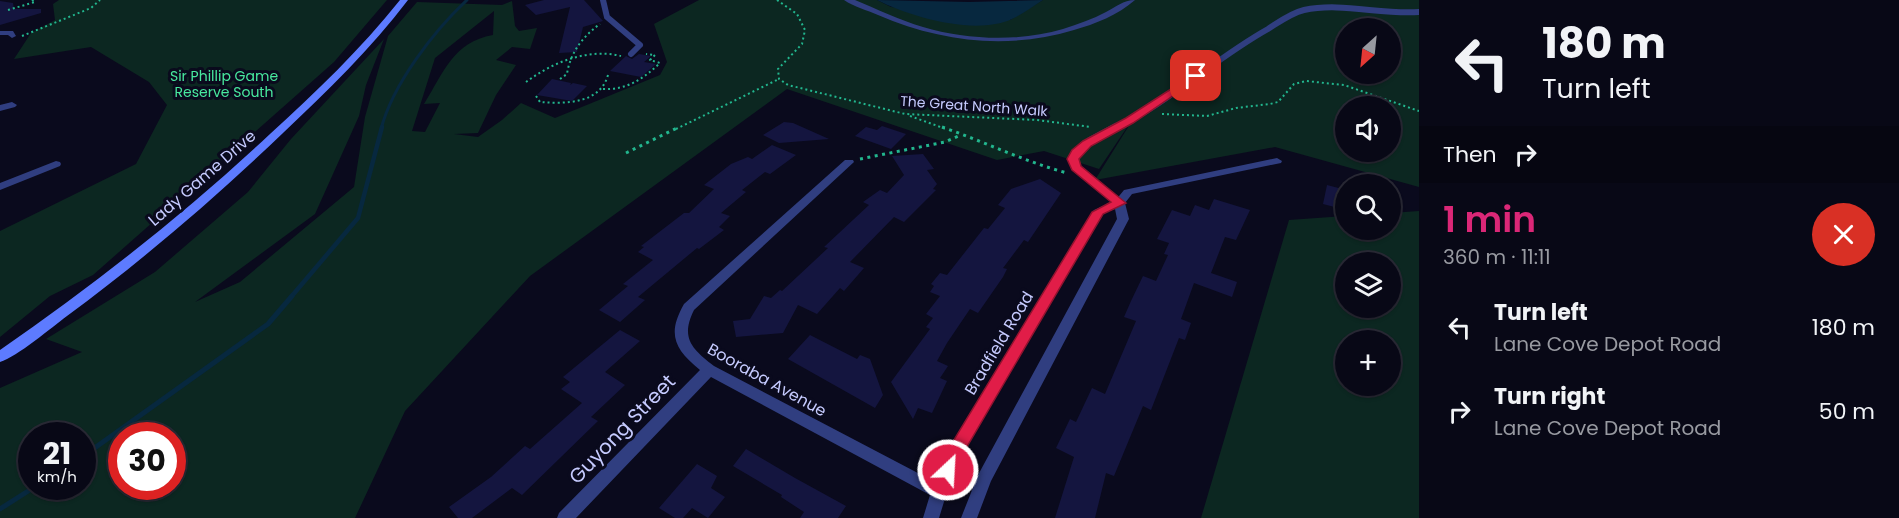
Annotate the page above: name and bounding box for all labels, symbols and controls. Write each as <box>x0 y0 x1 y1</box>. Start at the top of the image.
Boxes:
text: 180 m <box>1542 14 1666 73</box>
north arrow <box>1335 18 1401 84</box>
map controls <box>1335 18 1401 396</box>
icon: left <box>1443 24 1521 102</box>
pin <box>1170 50 1221 101</box>
icon: arrive <box>1179 59 1212 92</box>
park label: Sir Phillip Game Reserve South <box>170 66 278 102</box>
text: Turn left <box>1542 70 1651 107</box>
street label: The Great North Walk <box>900 91 1049 121</box>
button: sound <box>1335 96 1401 162</box>
street label: Lady Game Drive <box>143 125 261 231</box>
icon: right <box>1509 138 1542 171</box>
text: Then <box>1443 139 1497 170</box>
button: search <box>1335 174 1401 240</box>
text: 1 min <box>1443 194 1536 245</box>
button: close <box>1812 203 1875 266</box>
text: 360 m · 11:11 <box>1443 243 1551 271</box>
button: layers <box>1335 252 1401 318</box>
street label: Bradfield Road <box>959 287 1039 399</box>
text: Turn left <box>1494 297 1588 328</box>
icon: left <box>1443 311 1476 344</box>
text: 180 m <box>1812 312 1875 343</box>
button: + <box>1335 330 1401 396</box>
text: Lane Cove Depot Road <box>1494 330 1721 358</box>
street label: Booraba Avenue <box>703 338 831 422</box>
street label: Guyong Street <box>562 368 682 490</box>
text: Turn right <box>1494 381 1605 412</box>
icon: right <box>1443 395 1476 428</box>
text: 50 m <box>1819 396 1875 427</box>
text: Lane Cove Depot Road <box>1494 414 1721 442</box>
speed limit sign: 30 <box>108 422 186 500</box>
text: 21 <box>43 432 71 475</box>
position arrow <box>916 438 980 502</box>
text: km/h <box>37 466 77 487</box>

